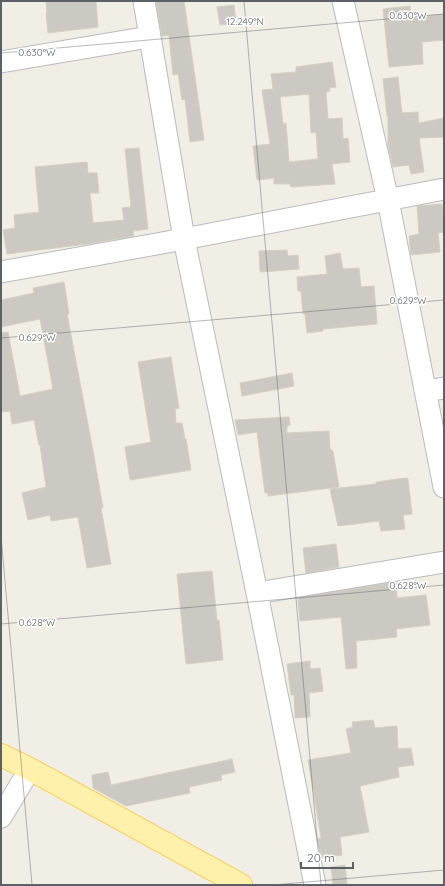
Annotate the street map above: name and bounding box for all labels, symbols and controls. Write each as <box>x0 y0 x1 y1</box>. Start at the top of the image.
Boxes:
text: 0.630°W <box>389 9 427 22</box>
text: 12.249°N <box>226 15 264 28</box>
text: 0.630°W <box>18 46 56 59</box>
text: 0.629°W <box>389 294 427 307</box>
text: 0.629°W <box>18 331 56 344</box>
text: 0.628°W <box>389 579 427 592</box>
text: 0.628°W <box>18 616 56 629</box>
scale bar <box>301 844 353 870</box>
text: 20 m <box>307 850 335 865</box>

